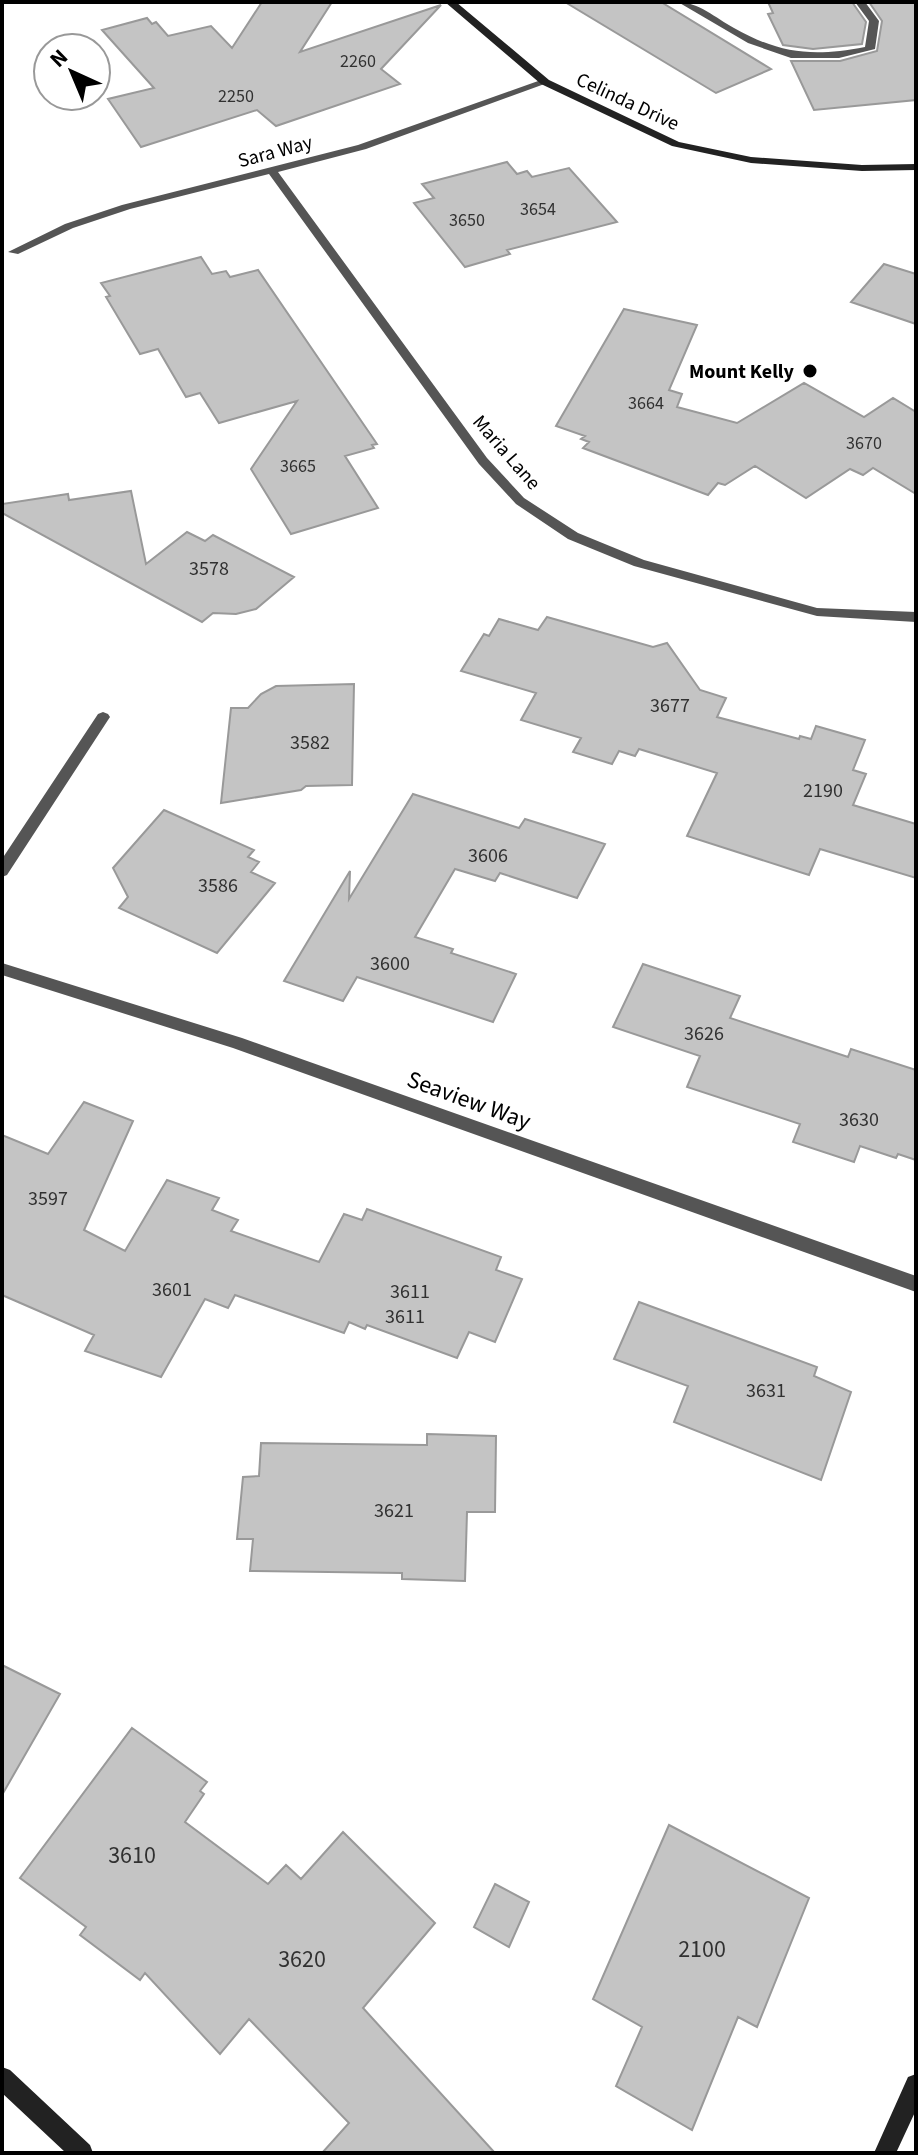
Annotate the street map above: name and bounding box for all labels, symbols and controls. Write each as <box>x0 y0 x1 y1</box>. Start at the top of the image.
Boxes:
north arrow <box>32 32 112 112</box>
text: N <box>42 42 75 75</box>
house number: 2260 <box>340 49 376 74</box>
street label: Celinda Drive <box>571 66 684 138</box>
house number: 2250 <box>218 84 254 109</box>
street label: Sara Way <box>235 128 316 175</box>
house number: 3654 <box>520 197 556 222</box>
house number: 3650 <box>449 208 485 233</box>
place label: Mount Kelly <box>689 358 795 386</box>
marker: Mount Kelly <box>801 362 819 380</box>
house number: 3664 <box>628 391 664 416</box>
street label: Maria Lane <box>466 409 547 496</box>
house number: 3670 <box>846 431 882 456</box>
house number: 3665 <box>280 454 316 479</box>
house number: 3578 <box>189 555 229 583</box>
house number: 3677 <box>650 692 690 720</box>
house number: 3582 <box>290 729 330 757</box>
house number: 2190 <box>803 777 843 805</box>
house number: 3606 <box>468 842 508 870</box>
house number: 3586 <box>198 872 238 900</box>
house number: 3600 <box>370 950 410 978</box>
house number: 3626 <box>684 1020 724 1048</box>
street label: Seaview Way <box>402 1062 536 1139</box>
house number: 3630 <box>839 1106 879 1134</box>
house number: 3597 <box>28 1185 68 1213</box>
house number: 3601 <box>152 1276 192 1304</box>
house number: 3611 <box>390 1278 430 1306</box>
house number: 3611 <box>385 1303 425 1331</box>
house number: 3631 <box>746 1377 786 1405</box>
house number: 3621 <box>374 1497 414 1525</box>
house number: 3610 <box>108 1838 156 1873</box>
house number: 2100 <box>678 1932 726 1967</box>
house number: 3620 <box>278 1942 326 1977</box>

